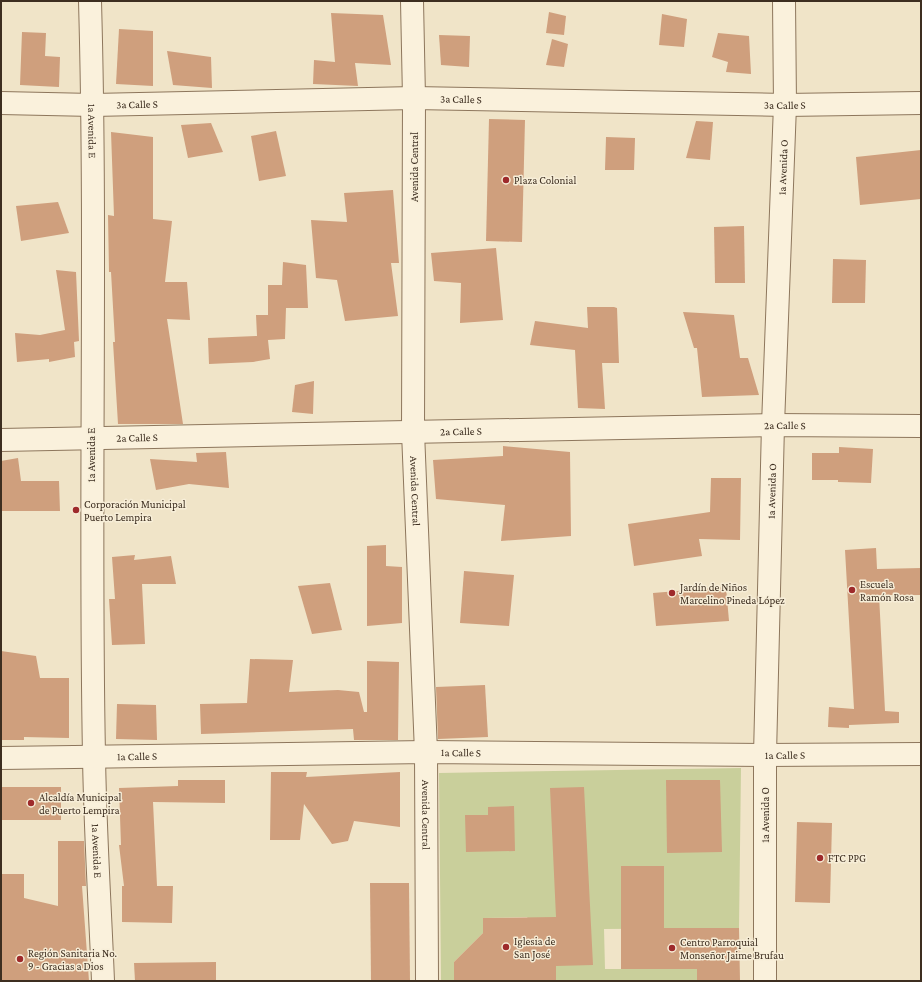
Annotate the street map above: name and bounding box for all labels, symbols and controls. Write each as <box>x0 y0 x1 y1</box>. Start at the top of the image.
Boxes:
street label: 3a Calle S <box>440 92 482 105</box>
street label: 3a Calle S <box>116 98 158 110</box>
street label: 3a Calle S <box>764 99 806 111</box>
street label: 1a Avenida E <box>86 104 99 158</box>
street label: Avenida Central <box>408 132 420 202</box>
street label: 1a Avenida O <box>776 139 790 195</box>
place label: Plaza Colonial <box>514 174 576 186</box>
marker: Plaza Colonial <box>501 175 511 185</box>
street label: 2a Calle S <box>764 419 806 431</box>
street label: 2a Calle S <box>440 425 482 437</box>
street label: 1a Avenida E <box>85 428 97 482</box>
street label: 2a Calle S <box>116 431 158 444</box>
street label: Avenida Central <box>408 456 423 526</box>
street label: 1a Avenida O <box>765 463 778 519</box>
place label: Corporación Municipal Puerto Lempira <box>84 498 186 524</box>
marker: Corporación Municipal Puerto Lempira <box>71 505 81 515</box>
place label: Escuela Ramón Rosa <box>860 578 914 603</box>
place label: Jardín de Niños Marcelino Pineda López <box>679 581 785 607</box>
marker: Escuela Ramón Rosa <box>847 585 857 595</box>
marker: Jardín de Niños Marcelino Pineda López <box>667 588 677 598</box>
street label: 1a Calle S <box>441 746 481 758</box>
street label: 1a Calle S <box>765 749 805 761</box>
street label: 1a Calle S <box>117 750 157 762</box>
street label: Avenida Central <box>420 780 432 850</box>
street label: 1a Avenida O <box>759 787 771 843</box>
place label: Alcaldía Municipal de Puerto Lempira <box>39 791 122 817</box>
marker: Alcaldía Municipal de Puerto Lempira <box>26 798 36 808</box>
street label: 1a Avenida E <box>90 823 104 878</box>
place label: FTC PPG <box>828 852 866 864</box>
marker: FTC PPG <box>815 853 825 863</box>
place label: Iglesia de San José <box>514 935 556 961</box>
place label: Centro Parroquial Monseñor Jaime Brufau <box>680 936 784 962</box>
marker: Iglesia de San José <box>501 942 511 952</box>
marker: Centro Parroquial Monseñor Jaime Brufau <box>667 943 677 953</box>
place label: Región Sanitaria No. 9 - Gracias a Dios <box>28 947 117 972</box>
marker: Región Sanitaria No. 9 - Gracias a Dios <box>15 954 25 964</box>

